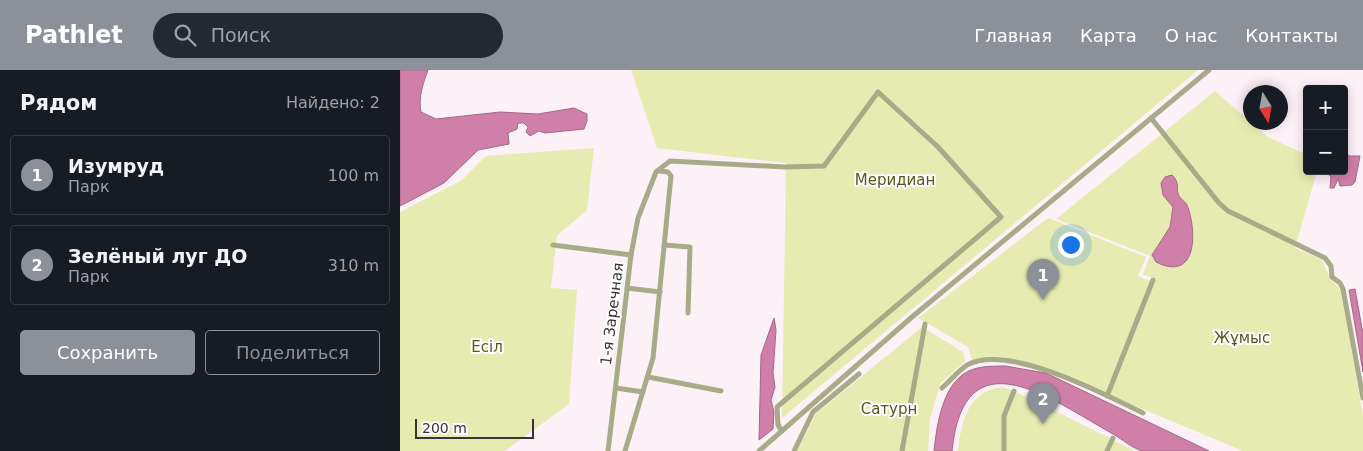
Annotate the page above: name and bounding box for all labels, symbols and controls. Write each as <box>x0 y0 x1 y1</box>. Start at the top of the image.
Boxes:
search box <box>153 13 503 58</box>
text: Pathlet <box>25 21 123 49</box>
icon: search <box>171 21 199 49</box>
text: Поиск <box>211 24 271 46</box>
text: Главная <box>974 25 1052 46</box>
text: Карта <box>1080 25 1137 46</box>
text: О нас <box>1165 25 1217 46</box>
text: Контакты <box>1245 25 1338 46</box>
north arrow <box>1243 85 1288 130</box>
map controls <box>1303 85 1348 175</box>
button: + <box>1303 85 1348 130</box>
text: Рядом <box>20 91 97 115</box>
text: Найдено: 2 <box>286 93 380 112</box>
button: − <box>1303 130 1348 175</box>
text: Изумруд <box>68 155 164 177</box>
text: 1 <box>31 166 43 185</box>
text: 100 m <box>328 166 379 185</box>
park label: Меридиан <box>855 171 935 189</box>
text: Парк <box>68 177 110 196</box>
your location <box>1058 232 1084 258</box>
text: Зелёный луг ДО <box>68 245 247 267</box>
text: 2 <box>31 256 43 275</box>
text: 310 m <box>328 256 379 275</box>
pin: 1 <box>1027 259 1059 300</box>
street label: 1-я Заречная <box>597 262 627 366</box>
text: Парк <box>68 267 110 286</box>
park label: Жұмыс <box>1214 329 1270 347</box>
button: Сохранить <box>20 330 195 375</box>
button: Поделиться <box>205 330 380 375</box>
park label: Есіл <box>471 338 503 356</box>
pin: 2 <box>1027 383 1059 424</box>
park label: Сатурн <box>861 400 917 418</box>
scale bar <box>415 416 534 439</box>
text: 200 m <box>422 420 467 436</box>

